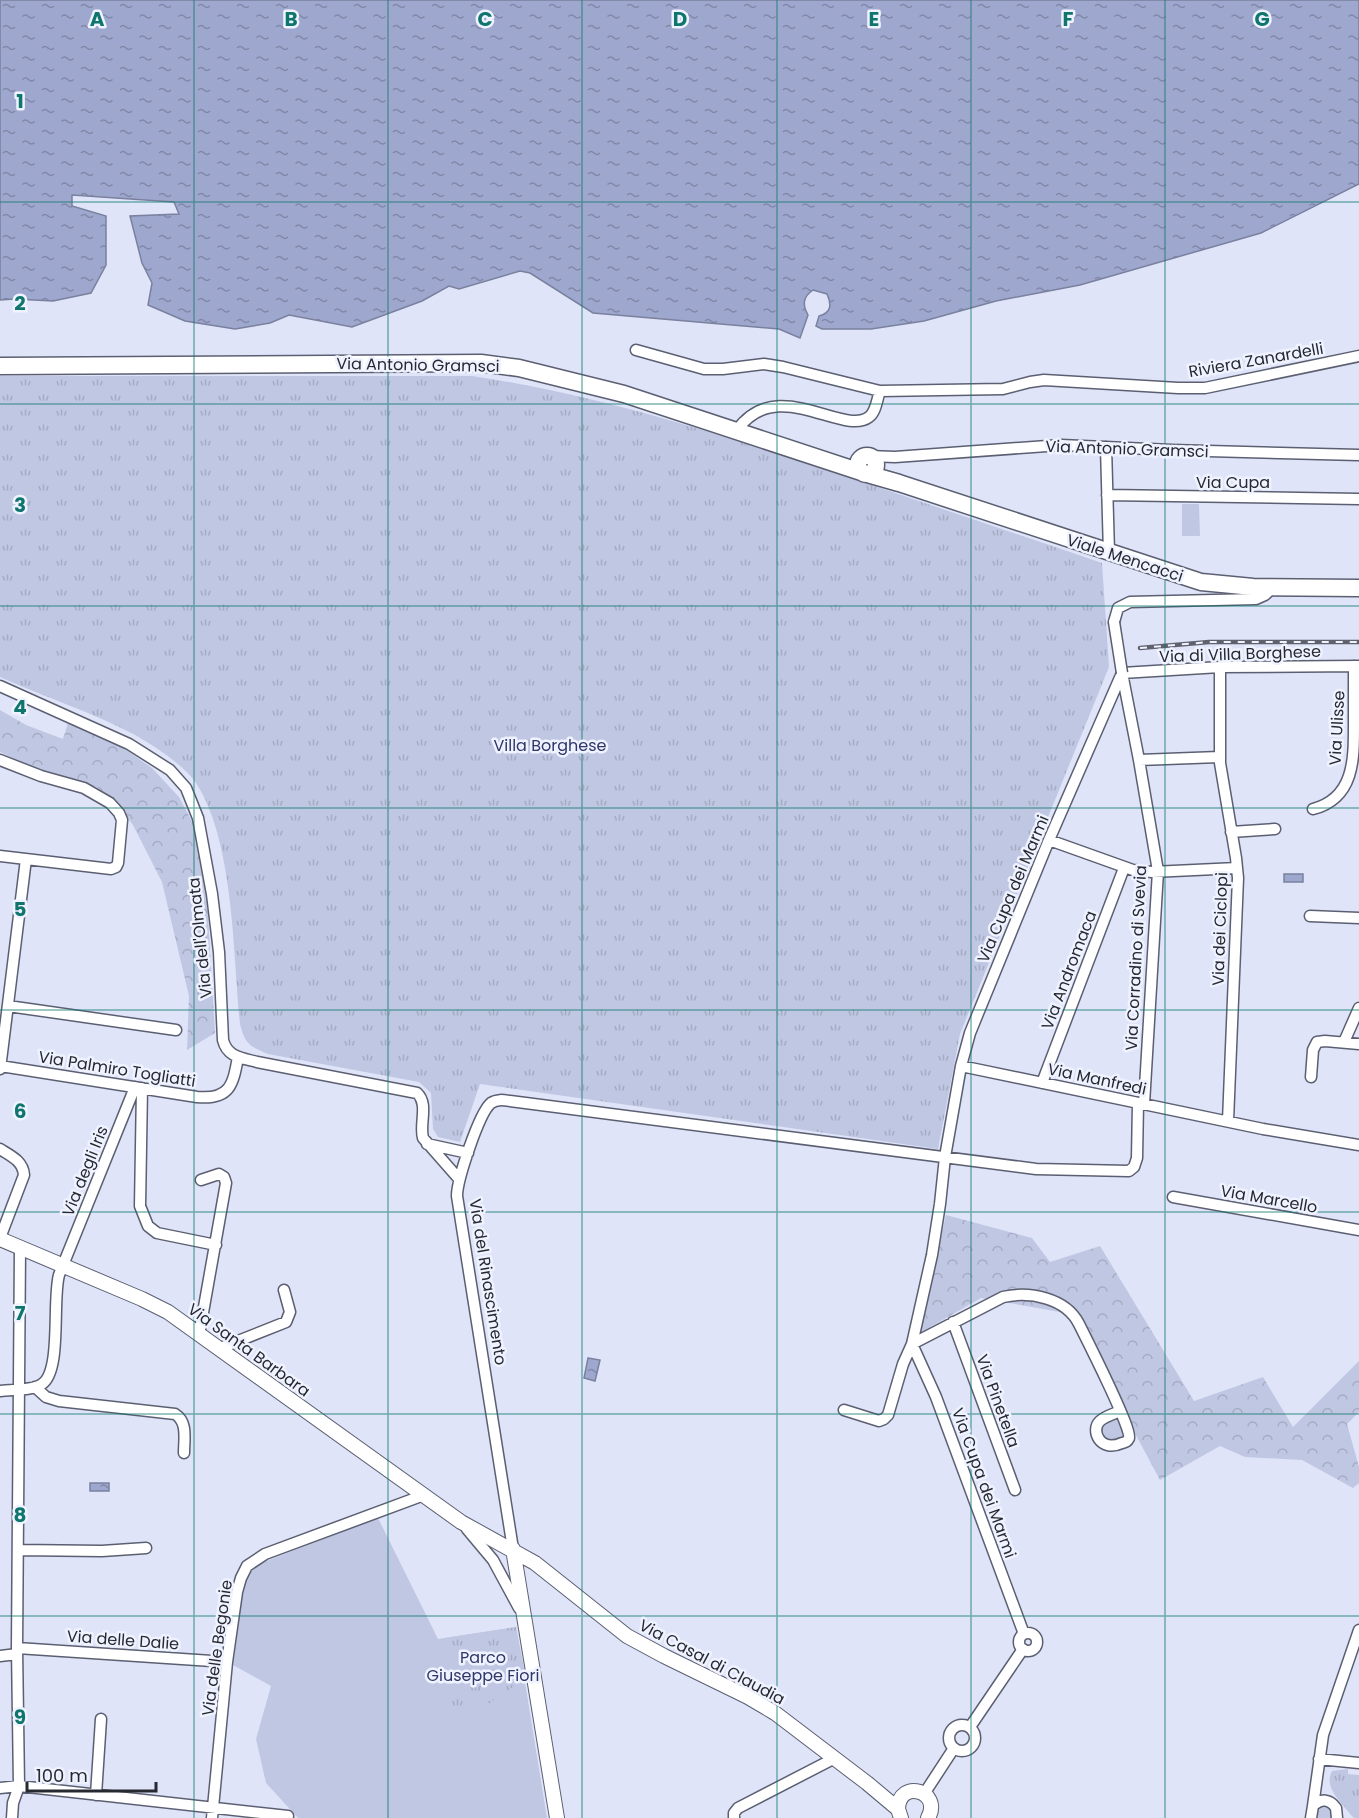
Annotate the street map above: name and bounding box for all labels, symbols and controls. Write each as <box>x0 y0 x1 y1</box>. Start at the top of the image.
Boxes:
text: A <box>90 5 105 33</box>
text: B <box>284 5 298 33</box>
text: C <box>477 5 493 33</box>
text: D <box>673 5 687 33</box>
text: E <box>869 5 879 33</box>
text: F <box>1063 5 1074 33</box>
text: G <box>1254 5 1270 33</box>
text: 1 <box>16 87 24 115</box>
text: 2 <box>14 289 26 317</box>
street label: Riviera Zanardelli <box>1187 337 1325 383</box>
street label: Via Antonio Gramsci <box>336 352 500 378</box>
street label: Via Antonio Gramsci <box>1045 435 1209 463</box>
street label: Via Cupa <box>1196 471 1270 494</box>
text: 3 <box>14 491 26 519</box>
street label: Viale Mencacci <box>1064 528 1186 588</box>
street label: Via di Villa Borghese <box>1159 640 1321 668</box>
street label: Via Ulisse <box>1324 690 1350 766</box>
text: 4 <box>13 693 27 721</box>
park label: Villa Borghese <box>494 734 607 757</box>
street label: Via Cupa dei Marmi <box>971 812 1055 966</box>
street label: Via Corradino di Svevia <box>1120 865 1152 1051</box>
street label: Via dei Ciclopi <box>1207 872 1233 986</box>
street label: Via dell'Olmata <box>182 876 218 1000</box>
text: 5 <box>14 895 27 923</box>
street label: Via Andromaca <box>1036 907 1102 1033</box>
street label: Via Palmiro Togliatti <box>37 1045 197 1093</box>
street label: Via Manfredi <box>1045 1057 1149 1101</box>
text: 6 <box>14 1097 26 1125</box>
street label: Via degli Iris <box>56 1122 114 1220</box>
street label: Via Marcello <box>1219 1179 1319 1219</box>
street label: Via del Rinascimento <box>463 1197 513 1367</box>
street label: Via Santa Barbara <box>183 1298 315 1402</box>
text: 7 <box>15 1299 26 1327</box>
street label: Via Pinetella <box>970 1351 1026 1451</box>
street label: Via Cupa dei Marmi <box>946 1405 1022 1561</box>
text: 8 <box>14 1501 26 1529</box>
street label: Via delle Begonie <box>196 1578 238 1718</box>
street label: Via Casal di Claudia <box>635 1614 789 1710</box>
street label: Via delle Dalie <box>66 1625 180 1655</box>
park label: Parco Giuseppe Fiori <box>427 1646 539 1687</box>
text: 9 <box>14 1703 26 1731</box>
scale bar <box>27 1755 156 1793</box>
text: 100 m <box>36 1763 88 1788</box>

